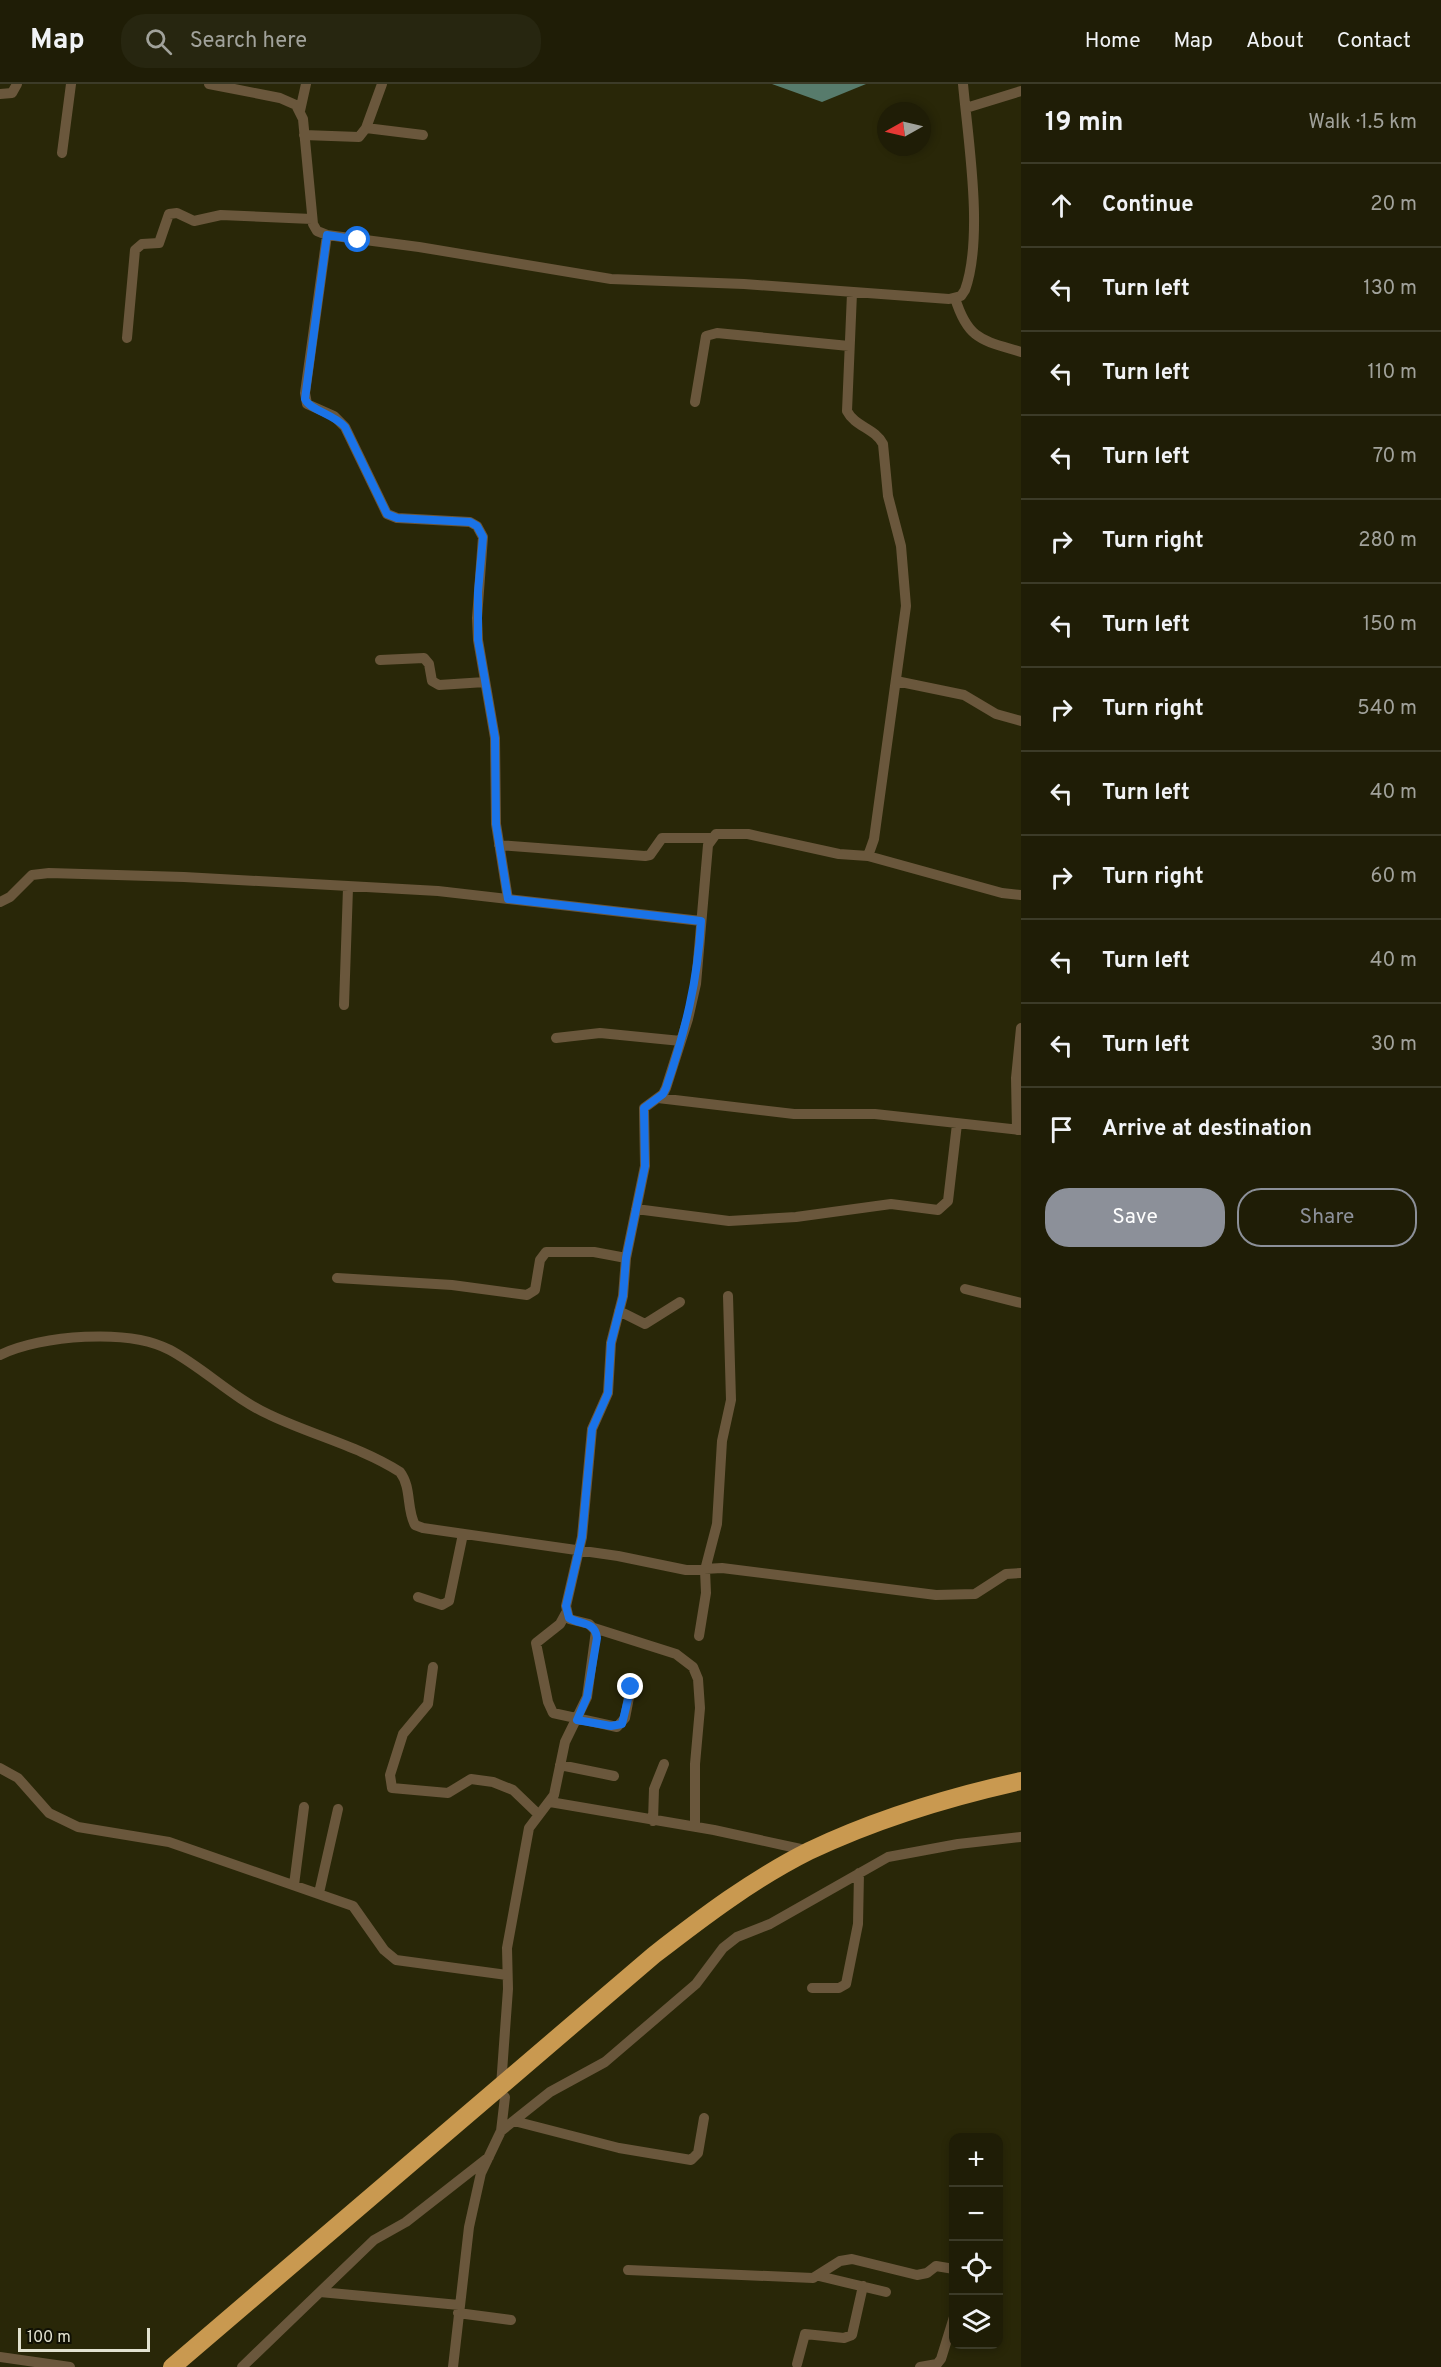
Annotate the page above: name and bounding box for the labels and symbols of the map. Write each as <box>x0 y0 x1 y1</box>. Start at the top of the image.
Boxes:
north arrow <box>877 102 931 156</box>
route start <box>344 226 370 252</box>
route end <box>617 1673 643 1699</box>
scale bar <box>18 2325 150 2352</box>

